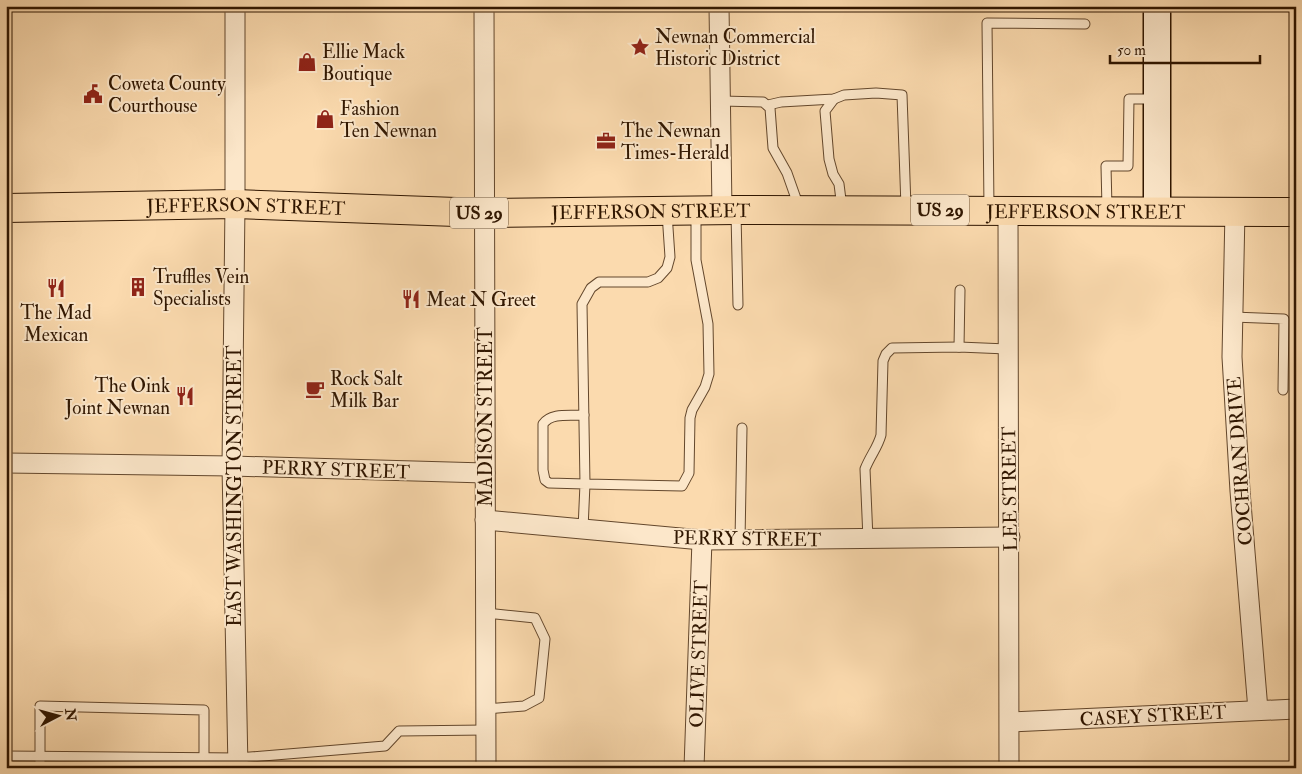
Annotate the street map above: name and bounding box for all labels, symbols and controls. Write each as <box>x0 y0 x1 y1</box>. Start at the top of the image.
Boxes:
place label: Newnan Commercial Historic District <box>655 25 816 71</box>
scale bar <box>1110 32 1260 64</box>
place icon: Newnan Commercial Historic District <box>629 36 651 58</box>
place label: Ellie Mack Boutique <box>322 40 405 86</box>
text: 50 m <box>1117 41 1146 60</box>
shop icon: Ellie Mack Boutique <box>296 51 318 73</box>
place label: Coweta County Courthouse <box>108 72 226 118</box>
public building icon: Coweta County Courthouse <box>82 83 104 105</box>
place label: Fashion Ten Newnan <box>340 97 437 143</box>
shop icon: Fashion Ten Newnan <box>314 108 336 130</box>
place label: The Newnan Times-Herald <box>621 119 730 165</box>
office icon: The Newnan Times-Herald <box>595 130 617 152</box>
street label: JEFFERSON STREET <box>145 193 346 221</box>
road number: US 29 <box>911 194 969 226</box>
road number: US 29 <box>450 198 508 228</box>
street label: JEFFERSON STREET <box>550 199 750 225</box>
street label: JEFFERSON STREET <box>985 200 1185 225</box>
place label: Truffles Vein Specialists <box>153 265 250 312</box>
building icon: Truffles Vein Specialists <box>127 276 149 298</box>
restaurant icon: The Mad Mexican <box>45 277 67 299</box>
restaurant icon: Meat N Greet <box>400 288 422 310</box>
place label: Meat N Greet <box>426 288 536 312</box>
place label: The Mad Mexican <box>20 301 92 347</box>
street label: MADISON STREET <box>474 327 498 507</box>
street label: EAST WASHINGTON STREET <box>223 345 247 627</box>
place label: Rock Salt Milk Bar <box>330 367 403 413</box>
place label: The Oink Joint Newnan <box>64 374 170 420</box>
street label: COCHRAN DRIVE <box>1222 375 1258 546</box>
cafe icon: Rock Salt Milk Bar <box>304 378 326 400</box>
restaurant icon: The Oink Joint Newnan <box>174 385 196 407</box>
street label: LEE STREET <box>997 426 1023 552</box>
street label: PERRY STREET <box>261 455 410 485</box>
street label: PERRY STREET <box>673 526 821 552</box>
street label: OLIVE STREET <box>684 580 714 728</box>
north arrow <box>32 692 82 742</box>
street label: CASEY STREET <box>1079 700 1227 732</box>
text: N <box>61 707 80 722</box>

